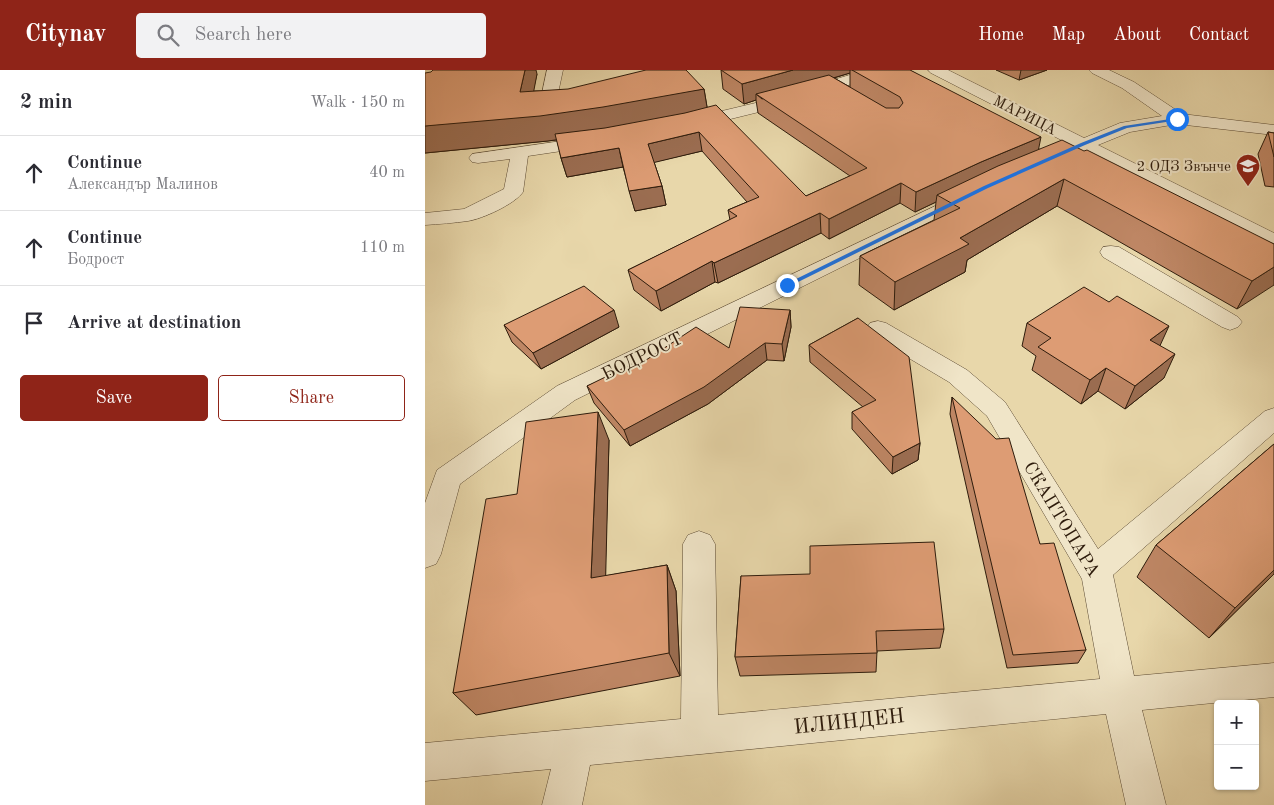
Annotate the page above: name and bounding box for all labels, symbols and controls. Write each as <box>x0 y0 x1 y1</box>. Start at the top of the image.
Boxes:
search box <box>136 13 486 58</box>
icon: search <box>154 21 182 49</box>
text: Citynav <box>25 23 106 47</box>
text: Search here <box>194 26 292 45</box>
text: Home <box>978 26 1024 44</box>
text: Map <box>1052 26 1085 44</box>
text: About <box>1113 26 1161 44</box>
text: Contact <box>1189 26 1249 44</box>
text: 2 min <box>20 92 73 113</box>
street label: МАРИЦА <box>990 94 1059 139</box>
text: Walk · 150 m <box>310 95 405 111</box>
route start <box>1166 108 1189 131</box>
school or university icon: 2 ОДЗ Звънче <box>1235 153 1261 187</box>
text: Continue <box>67 154 142 173</box>
icon: ahead <box>20 159 48 187</box>
place label: 2 ОДЗ Звънче <box>1136 160 1231 175</box>
text: 40 m <box>369 165 405 181</box>
text: Александър Малинов <box>67 177 218 193</box>
text: Continue <box>67 229 142 248</box>
icon: ahead <box>20 234 48 262</box>
text: 110 m <box>360 240 405 256</box>
text: Бодрост <box>67 252 124 268</box>
route end <box>776 274 799 297</box>
icon: arrive <box>20 309 48 337</box>
text: Arrive at destination <box>67 314 241 333</box>
street label: БОДРОСТ <box>599 330 686 384</box>
button: Save <box>20 375 208 421</box>
button: Share <box>218 375 405 421</box>
street label: СКАПТОПАРА <box>1020 459 1103 580</box>
map controls <box>1214 700 1259 790</box>
button: + <box>1214 700 1259 745</box>
street label: ИЛИНДЕН <box>792 706 906 739</box>
button: − <box>1214 745 1259 790</box>

